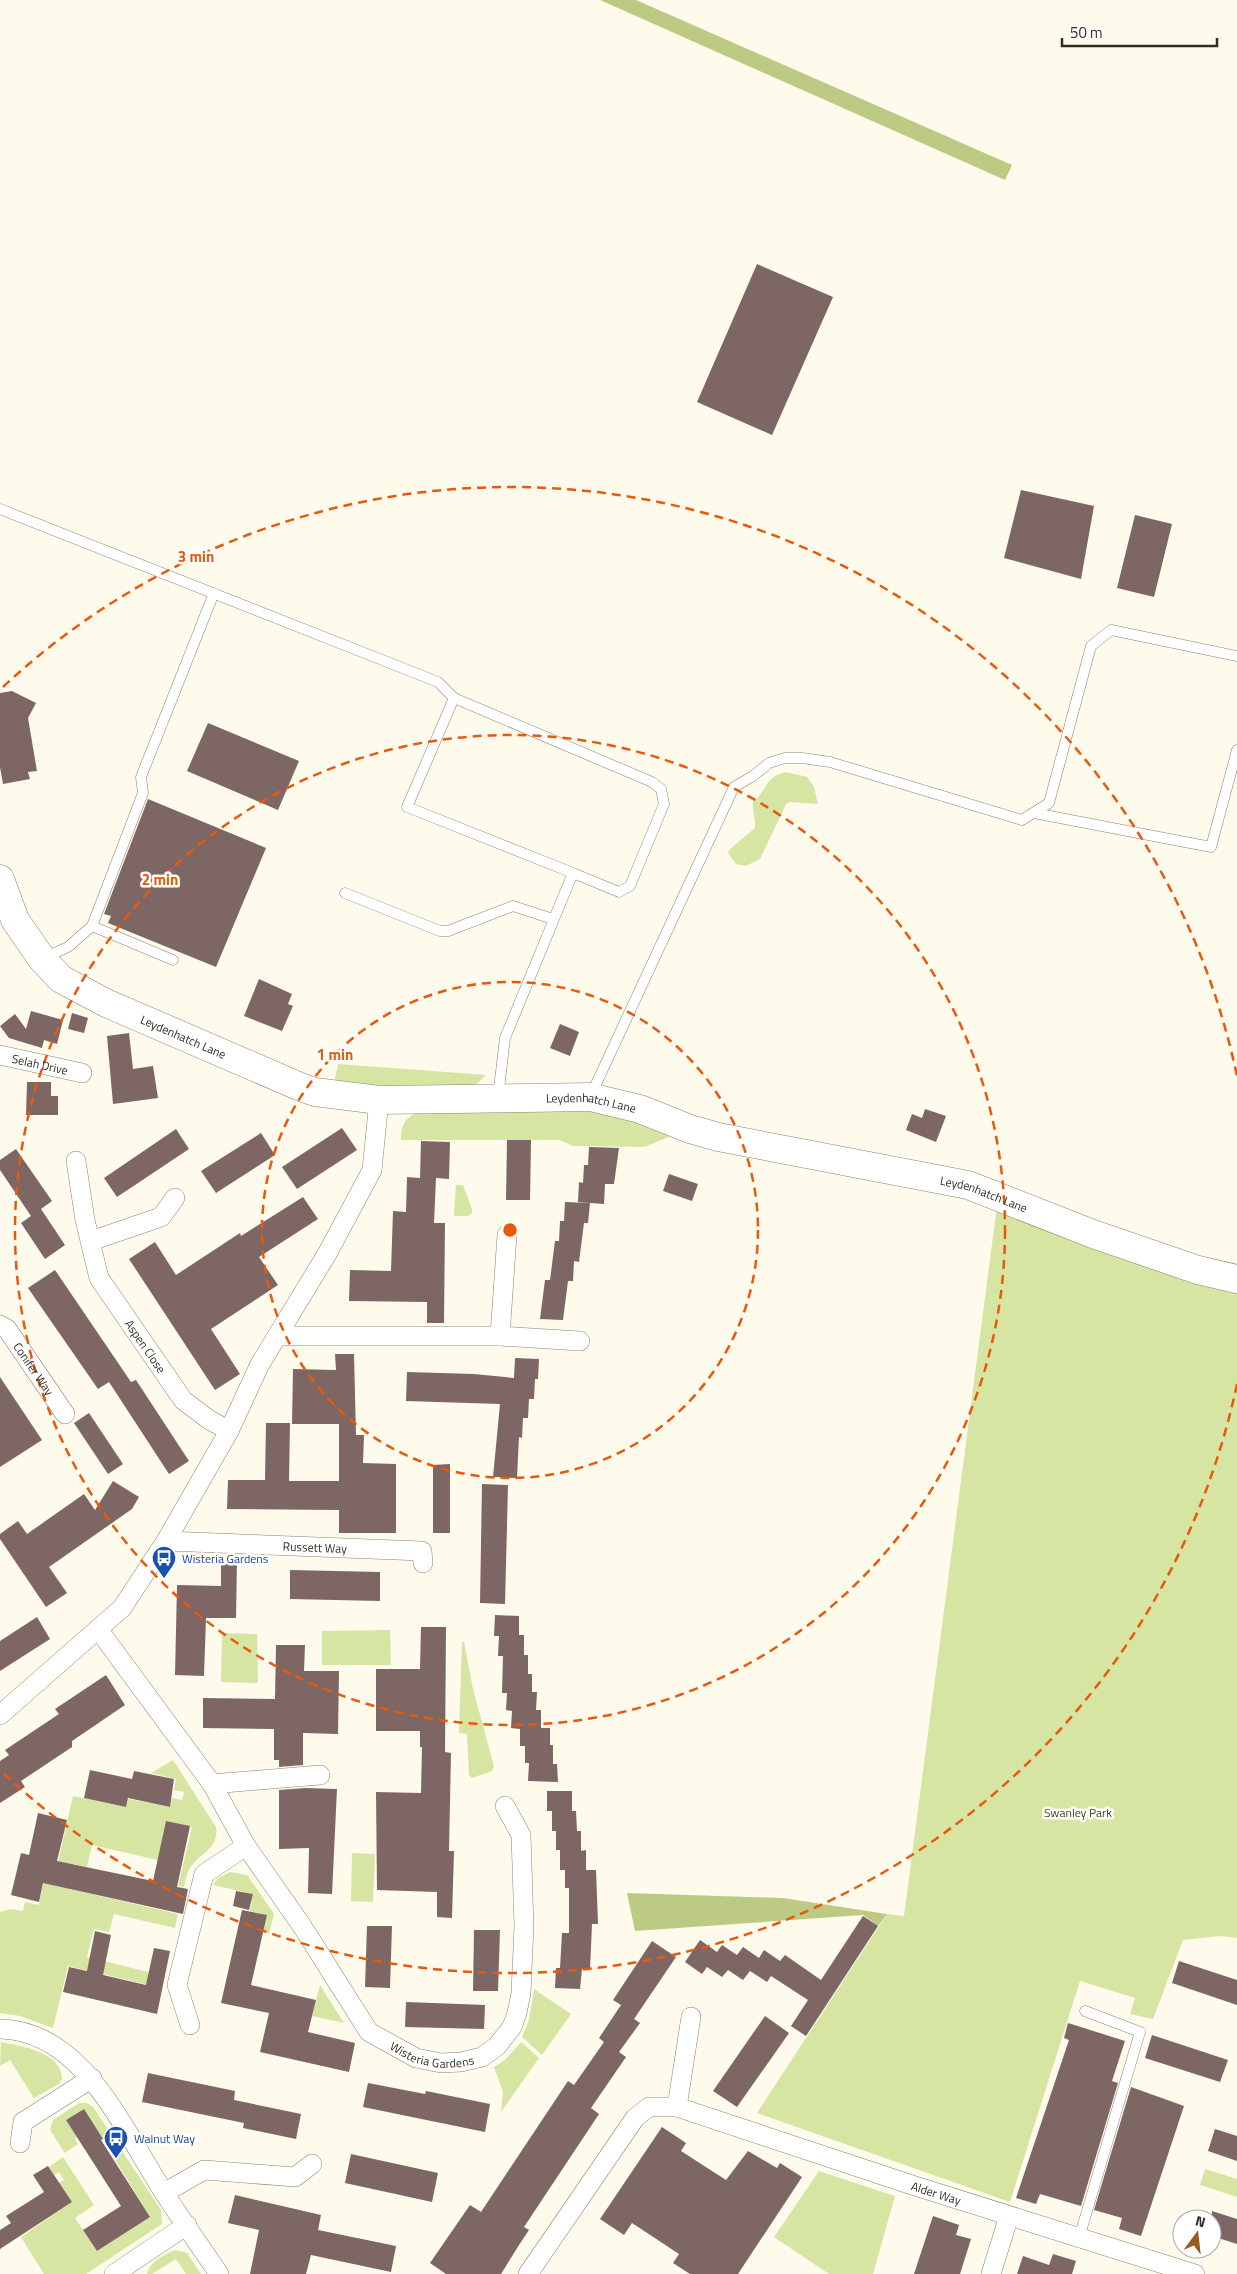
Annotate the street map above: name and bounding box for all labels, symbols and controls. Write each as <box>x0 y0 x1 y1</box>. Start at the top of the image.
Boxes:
scale bar <box>1062 15 1217 47</box>
text: 50 m <box>1070 21 1103 44</box>
text: 3 min <box>178 545 214 568</box>
text: 2 min <box>142 868 178 891</box>
street label: Leydenhatch Lane <box>138 1010 229 1063</box>
text: 1 min <box>317 1043 353 1066</box>
street label: Selah Drive <box>10 1048 70 1079</box>
street label: Leydenhatch Lane <box>546 1087 638 1117</box>
street label: Leydenhatch Lane <box>939 1170 1030 1217</box>
centre of rings <box>501 1221 519 1239</box>
street label: Aspen Close <box>121 1315 171 1377</box>
street label: Conifer Way <box>9 1338 59 1399</box>
street label: Russett Way <box>282 1536 348 1558</box>
bus stop icon: Wisteria Gardens <box>151 1545 177 1579</box>
place label: Wisteria Gardens <box>182 1549 269 1568</box>
park label: Swanley Park <box>1044 1803 1112 1822</box>
street label: Wisteria Gardens <box>387 2036 476 2073</box>
bus stop icon: Walnut Way <box>103 2125 129 2159</box>
place label: Walnut Way <box>134 2129 195 2148</box>
street label: Alder Way <box>909 2176 964 2209</box>
north arrow <box>1172 2209 1222 2259</box>
text: N <box>1193 2210 1208 2232</box>

